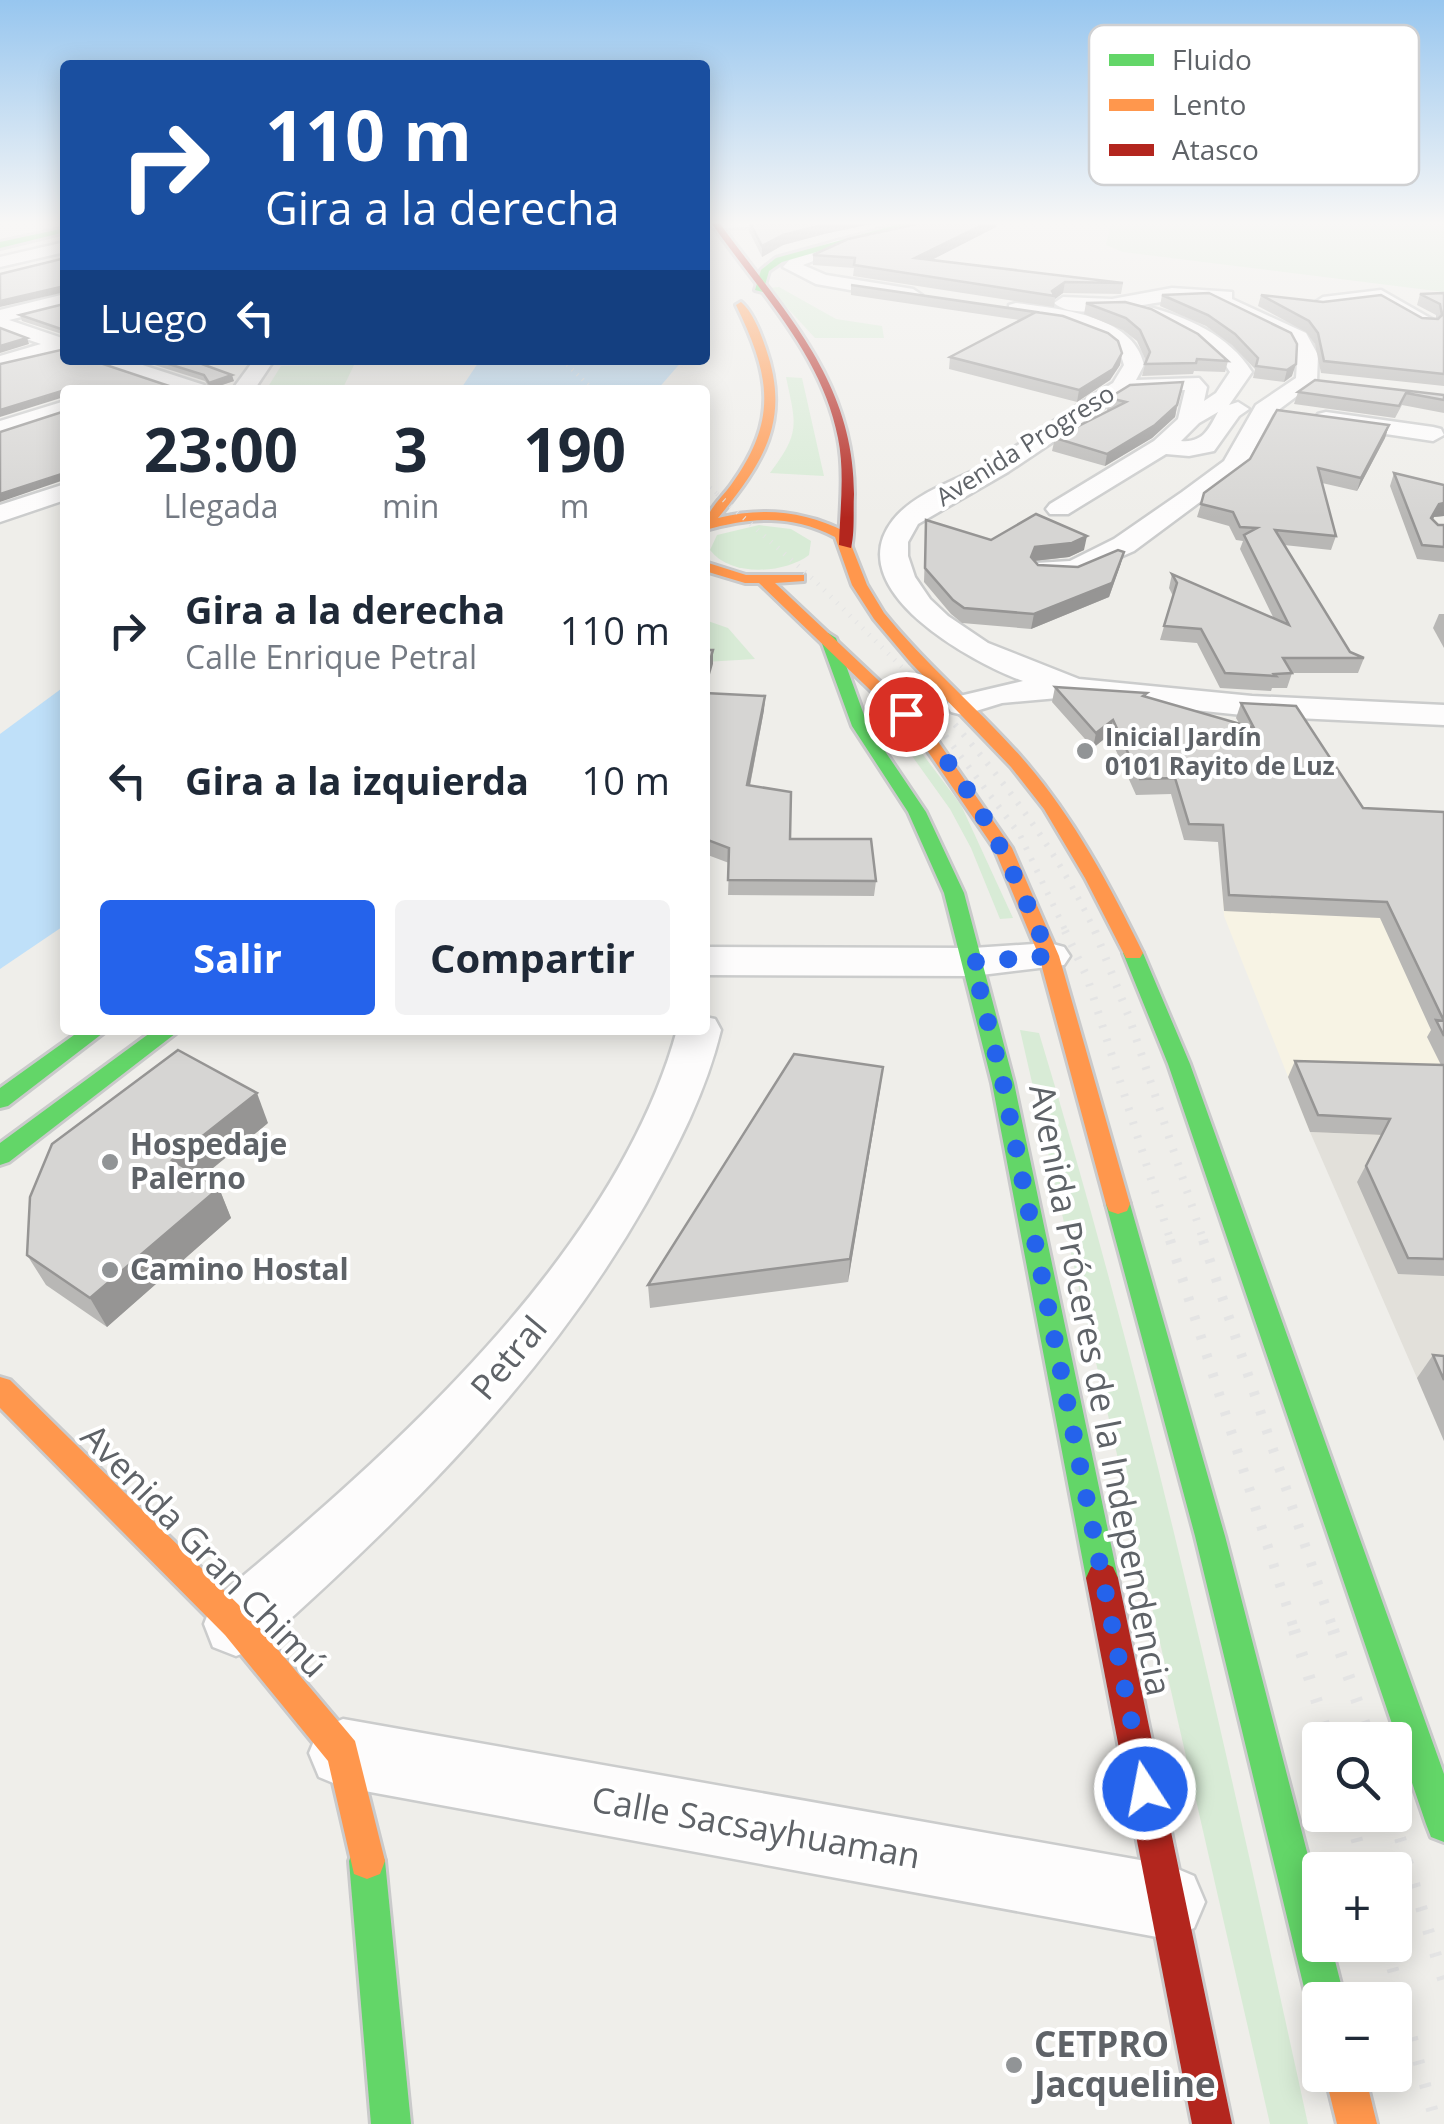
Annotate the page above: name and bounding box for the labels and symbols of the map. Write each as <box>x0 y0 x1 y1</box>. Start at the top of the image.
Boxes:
legend <box>1089 25 1419 185</box>
text: Fluido <box>1172 40 1252 78</box>
text: Lento <box>1172 85 1246 123</box>
text: Atasco <box>1172 130 1259 168</box>
street label: Avenida Progreso <box>929 375 1120 513</box>
pin <box>864 672 949 757</box>
place label: Inicial Jardín 0101 Rayito de Luz <box>1105 719 1335 782</box>
marker: Inicial Jardín 0101 Rayito de Luz <box>1074 740 1096 762</box>
street label: Avenida Próceres de la Independencia <box>1019 1080 1184 1700</box>
place label: Hospedaje Palerno <box>130 1123 287 1198</box>
marker: Hospedaje Palerno <box>99 1151 121 1173</box>
place label: Camino Hostal <box>130 1248 349 1289</box>
marker: Camino Hostal <box>99 1259 121 1281</box>
street label: Petral <box>459 1305 557 1409</box>
street label: Avenida Gran Chimú <box>72 1413 339 1687</box>
position arrow <box>1093 1737 1197 1841</box>
street label: Calle Sacsayhuaman <box>588 1774 924 1879</box>
place label: CETPRO Jacqueline <box>1031 2020 1216 2107</box>
marker: CETPRO Jacqueline <box>1003 2054 1025 2076</box>

